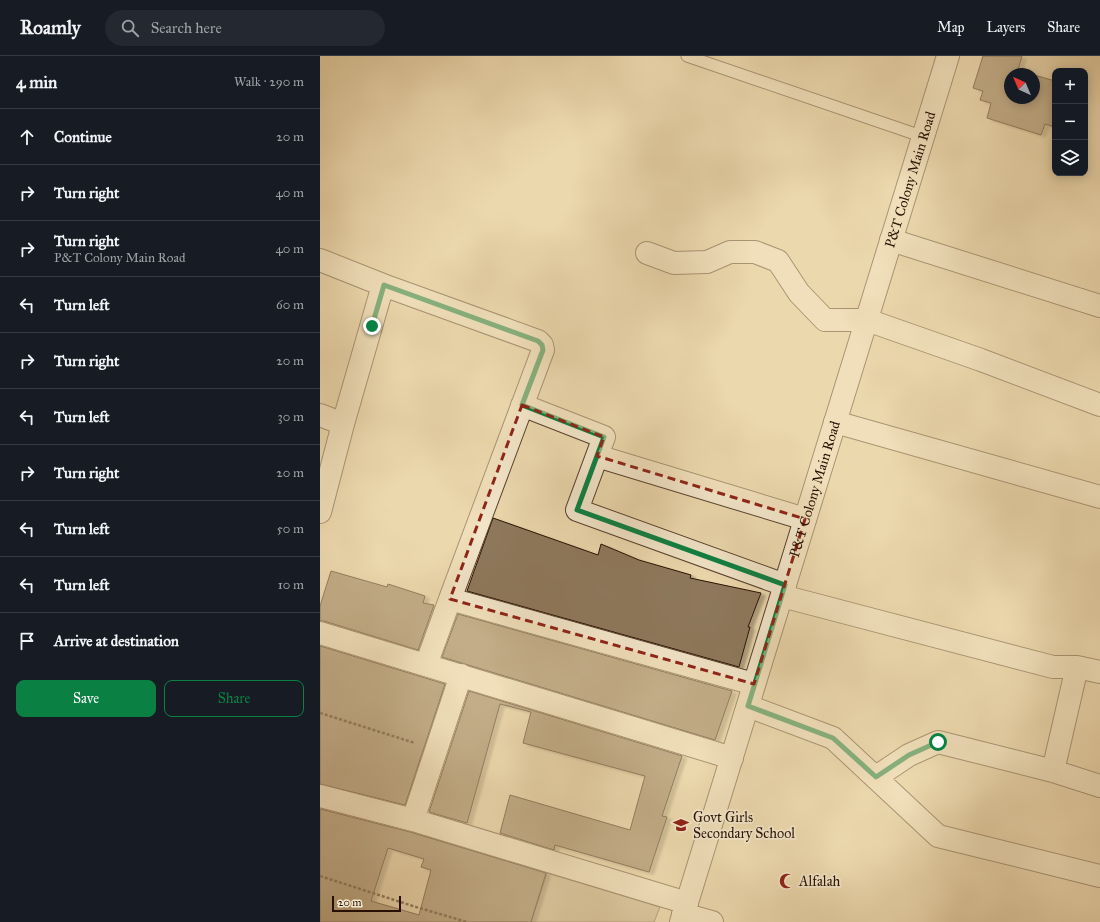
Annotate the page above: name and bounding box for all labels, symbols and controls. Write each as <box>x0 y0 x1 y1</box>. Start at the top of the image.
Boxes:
search box <box>105 10 385 46</box>
text: Roamly <box>20 16 81 39</box>
icon: search <box>119 17 141 39</box>
text: Search here <box>151 19 222 37</box>
text: Map <box>937 19 965 36</box>
text: Layers <box>987 19 1025 36</box>
text: Share <box>1047 19 1080 36</box>
north arrow <box>1004 68 1040 104</box>
map controls <box>1052 68 1088 176</box>
button: + <box>1052 68 1088 104</box>
text: 4 min <box>16 72 57 93</box>
text: Walk · 290 m <box>234 74 304 90</box>
button: − <box>1052 104 1088 140</box>
street label: P&T Colony Main Road <box>881 109 939 250</box>
icon: ahead <box>16 126 38 148</box>
text: Continue <box>54 128 112 146</box>
text: 20 m <box>276 129 304 145</box>
button: layers <box>1052 140 1088 176</box>
icon: right <box>16 182 38 204</box>
text: Turn right <box>54 184 119 202</box>
text: 40 m <box>275 185 304 201</box>
text: Turn right <box>54 232 119 250</box>
icon: right <box>16 238 38 260</box>
text: 40 m <box>275 241 304 257</box>
text: P&T Colony Main Road <box>54 250 185 266</box>
icon: left <box>16 294 38 316</box>
text: Turn left <box>54 296 110 314</box>
text: 60 m <box>276 297 304 313</box>
route end <box>363 317 381 335</box>
icon: right <box>16 350 38 372</box>
text: Turn right <box>54 352 119 370</box>
text: 20 m <box>276 353 304 369</box>
icon: left <box>16 406 38 428</box>
text: Turn left <box>54 408 110 426</box>
text: 30 m <box>278 409 304 425</box>
street label: P&T Colony Main Road <box>785 419 843 559</box>
icon: right <box>16 462 38 484</box>
text: Turn right <box>54 464 119 482</box>
text: 20 m <box>276 465 304 481</box>
icon: left <box>16 518 38 540</box>
text: Turn left <box>54 520 110 538</box>
text: 50 m <box>277 521 304 537</box>
icon: left <box>16 574 38 596</box>
text: Turn left <box>54 576 110 594</box>
text: 10 m <box>278 577 304 593</box>
icon: arrive <box>16 630 38 652</box>
text: Arrive at destination <box>54 632 179 650</box>
button: Save <box>16 680 156 717</box>
button: Share <box>164 680 304 717</box>
route start <box>929 733 947 751</box>
place label: Govt Girls Secondary School <box>693 809 795 842</box>
school or university icon: Govt Girls Secondary School <box>672 816 690 834</box>
mosque icon: Alfalah <box>778 872 796 890</box>
place label: Alfalah <box>798 873 841 890</box>
scale bar <box>332 894 401 913</box>
text: 20 m <box>338 896 361 909</box>

